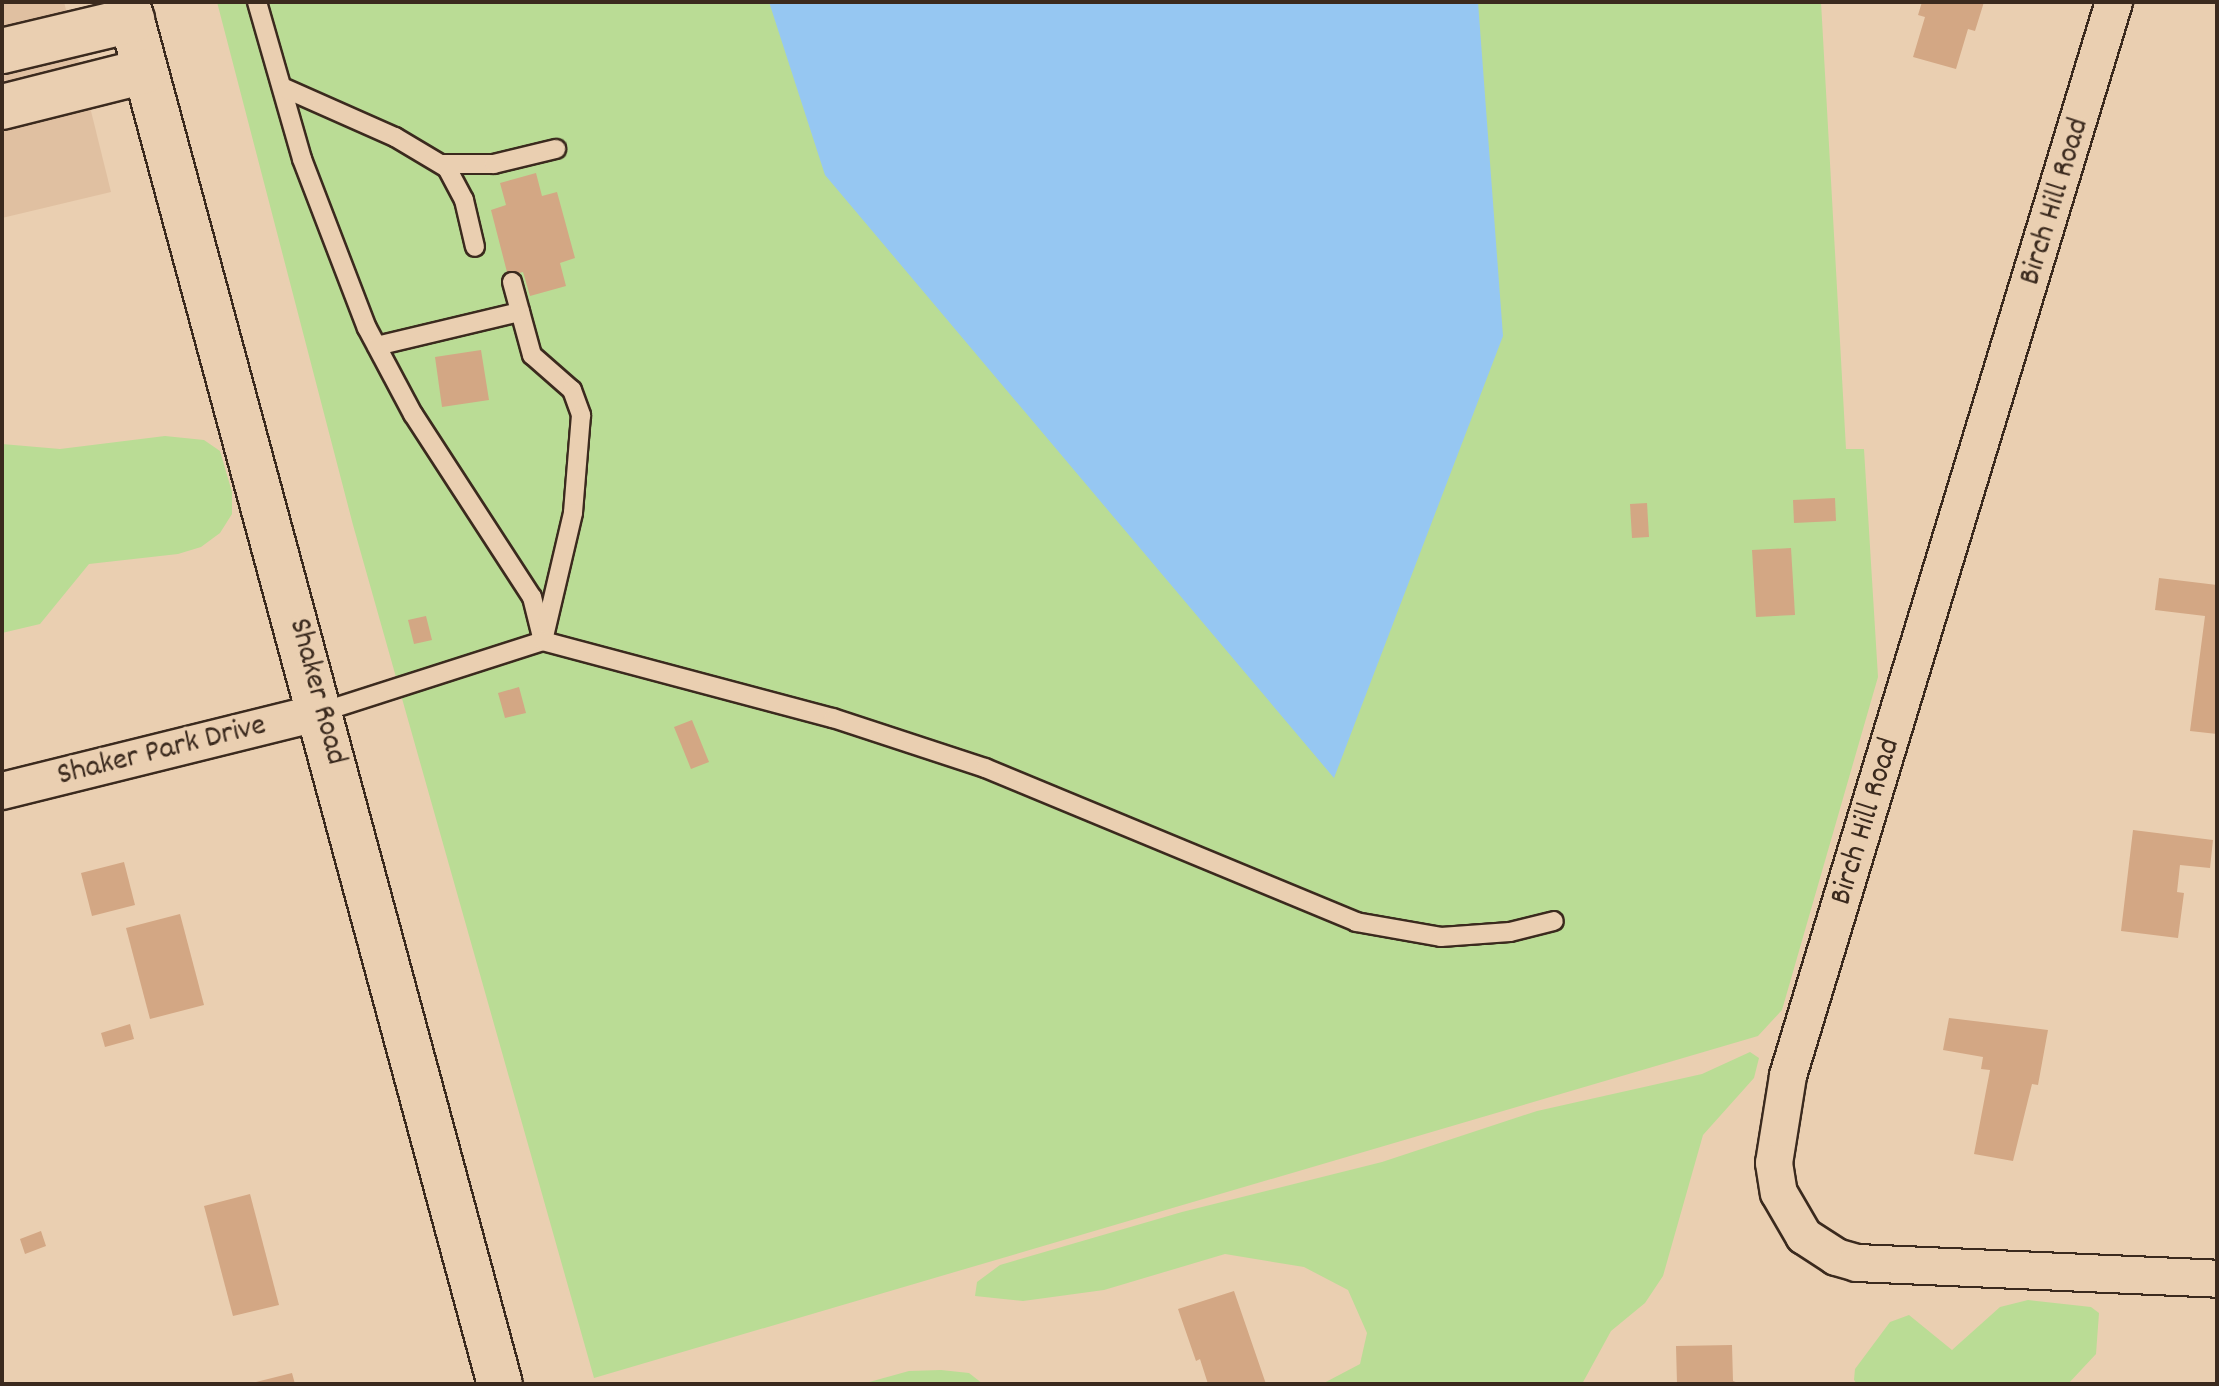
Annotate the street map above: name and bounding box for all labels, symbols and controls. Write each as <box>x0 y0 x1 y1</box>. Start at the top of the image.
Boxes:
street label: Birch Hill Road <box>2012 114 2100 290</box>
street label: Shaker Road <box>278 615 354 769</box>
street label: Shaker Park Drive <box>54 708 270 796</box>
street label: Birch Hill Road <box>1823 734 1911 910</box>

